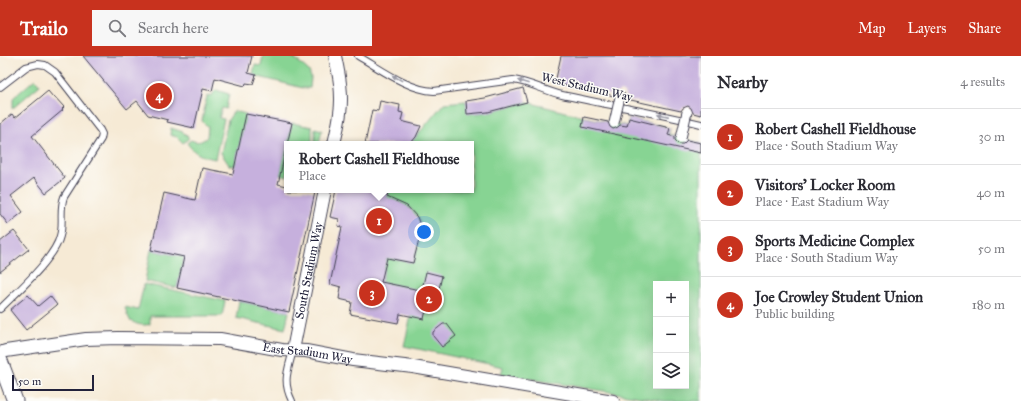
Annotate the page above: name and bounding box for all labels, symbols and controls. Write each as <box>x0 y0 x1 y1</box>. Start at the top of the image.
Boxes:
search box <box>92 10 372 46</box>
text: Trailo <box>20 17 68 40</box>
icon: search <box>106 17 128 39</box>
text: Search here <box>138 19 209 37</box>
text: Map <box>858 20 886 37</box>
text: Layers <box>908 20 946 37</box>
text: Share <box>968 20 1001 37</box>
street label: West Stadium Way <box>540 70 634 104</box>
text: Nearby <box>717 72 768 93</box>
text: 4 results <box>960 74 1005 90</box>
one-way arrow <box>391 75 403 81</box>
one-way arrow <box>517 79 529 85</box>
pin: 4 <box>146 81 172 111</box>
one-way arrow <box>657 112 669 118</box>
text: Robert Cashell Fieldhouse <box>755 120 916 138</box>
text: 1 <box>727 129 733 145</box>
text: 30 m <box>979 129 1005 145</box>
text: Place · South Stadium Way <box>755 138 898 154</box>
popup <box>284 141 474 193</box>
text: Robert Cashell Fieldhouse <box>298 150 460 168</box>
text: Place <box>298 168 326 184</box>
text: Visitors' Locker Room <box>755 176 895 194</box>
text: 2 <box>727 185 733 201</box>
text: 40 m <box>976 185 1005 201</box>
text: Place · East Stadium Way <box>755 194 889 210</box>
pin: 1 <box>366 206 392 236</box>
street label: South Stadium Way <box>292 220 326 320</box>
your location <box>414 222 434 242</box>
text: Sports Medicine Complex <box>755 232 914 250</box>
text: 3 <box>727 241 733 257</box>
text: 50 m <box>978 241 1005 257</box>
text: Place · South Stadium Way <box>755 250 898 266</box>
pin: 3 <box>359 278 385 308</box>
map controls <box>653 281 689 389</box>
button: + <box>653 281 689 317</box>
pin: 2 <box>416 284 442 314</box>
text: Joe Crowley Student Union <box>755 288 923 306</box>
text: 4 <box>726 297 734 313</box>
text: 180 m <box>972 297 1005 313</box>
text: Public building <box>755 306 834 322</box>
button: − <box>653 317 689 353</box>
street label: East Stadium Way <box>261 340 354 367</box>
button: layers <box>653 353 689 389</box>
scale bar <box>12 373 94 392</box>
text: 50 m <box>18 375 41 388</box>

